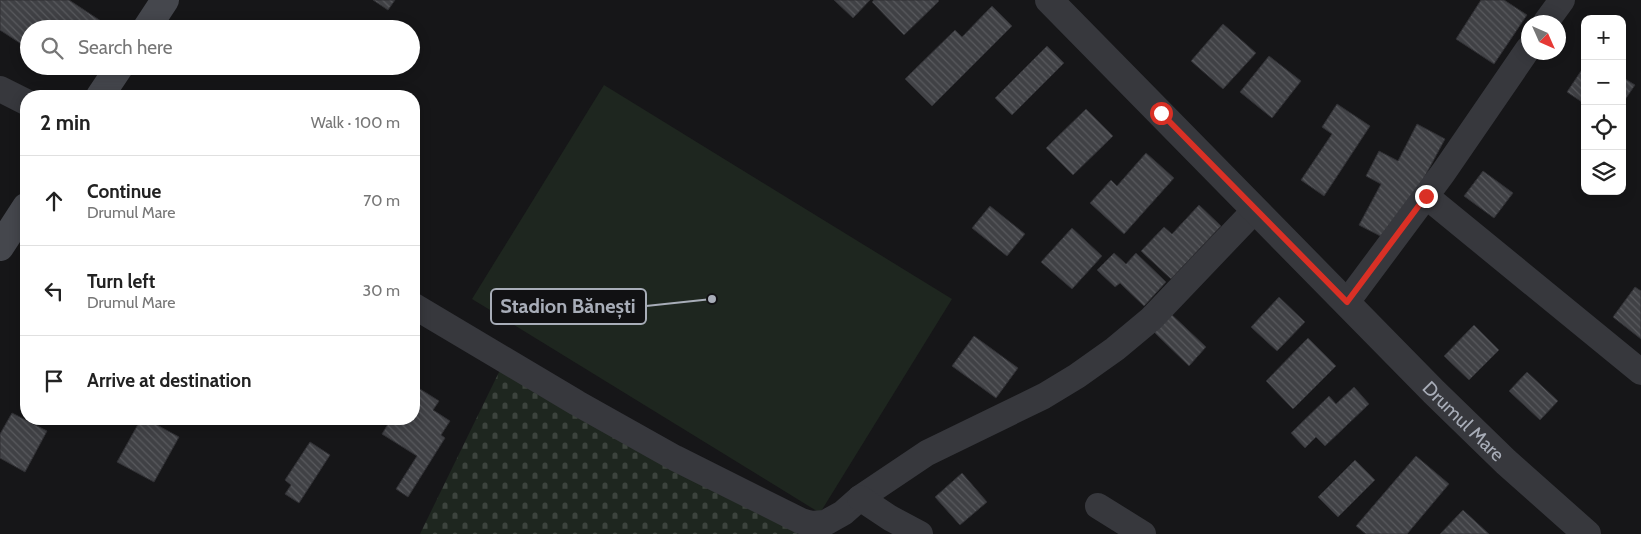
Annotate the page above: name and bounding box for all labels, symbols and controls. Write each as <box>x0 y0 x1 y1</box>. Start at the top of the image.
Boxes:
north arrow <box>1521 15 1566 60</box>
map controls <box>1581 15 1626 195</box>
button: + <box>1581 15 1626 60</box>
search box <box>20 20 420 75</box>
icon: search <box>38 34 66 62</box>
text: Search here <box>78 36 172 59</box>
button: − <box>1581 60 1626 105</box>
route start <box>1150 102 1173 125</box>
button: locate <box>1581 105 1626 150</box>
text: 2 min <box>40 110 91 135</box>
text: Walk · 100 m <box>311 113 400 132</box>
button: layers <box>1581 150 1626 195</box>
text: Continue <box>87 180 161 203</box>
route end <box>1415 185 1438 208</box>
icon: ahead <box>40 187 68 215</box>
text: 70 m <box>363 191 400 210</box>
text: Drumul Mare <box>87 203 175 222</box>
text: Turn left <box>87 270 155 293</box>
icon: left <box>40 277 68 305</box>
text: 30 m <box>363 281 400 300</box>
callout: Stadion Bănești <box>491 289 646 324</box>
text: Drumul Mare <box>87 293 175 312</box>
text: Stadion Bănești <box>500 294 636 319</box>
icon: arrive <box>40 367 68 395</box>
text: Arrive at destination <box>87 369 251 392</box>
street label: Drumul Mare <box>1418 376 1509 466</box>

